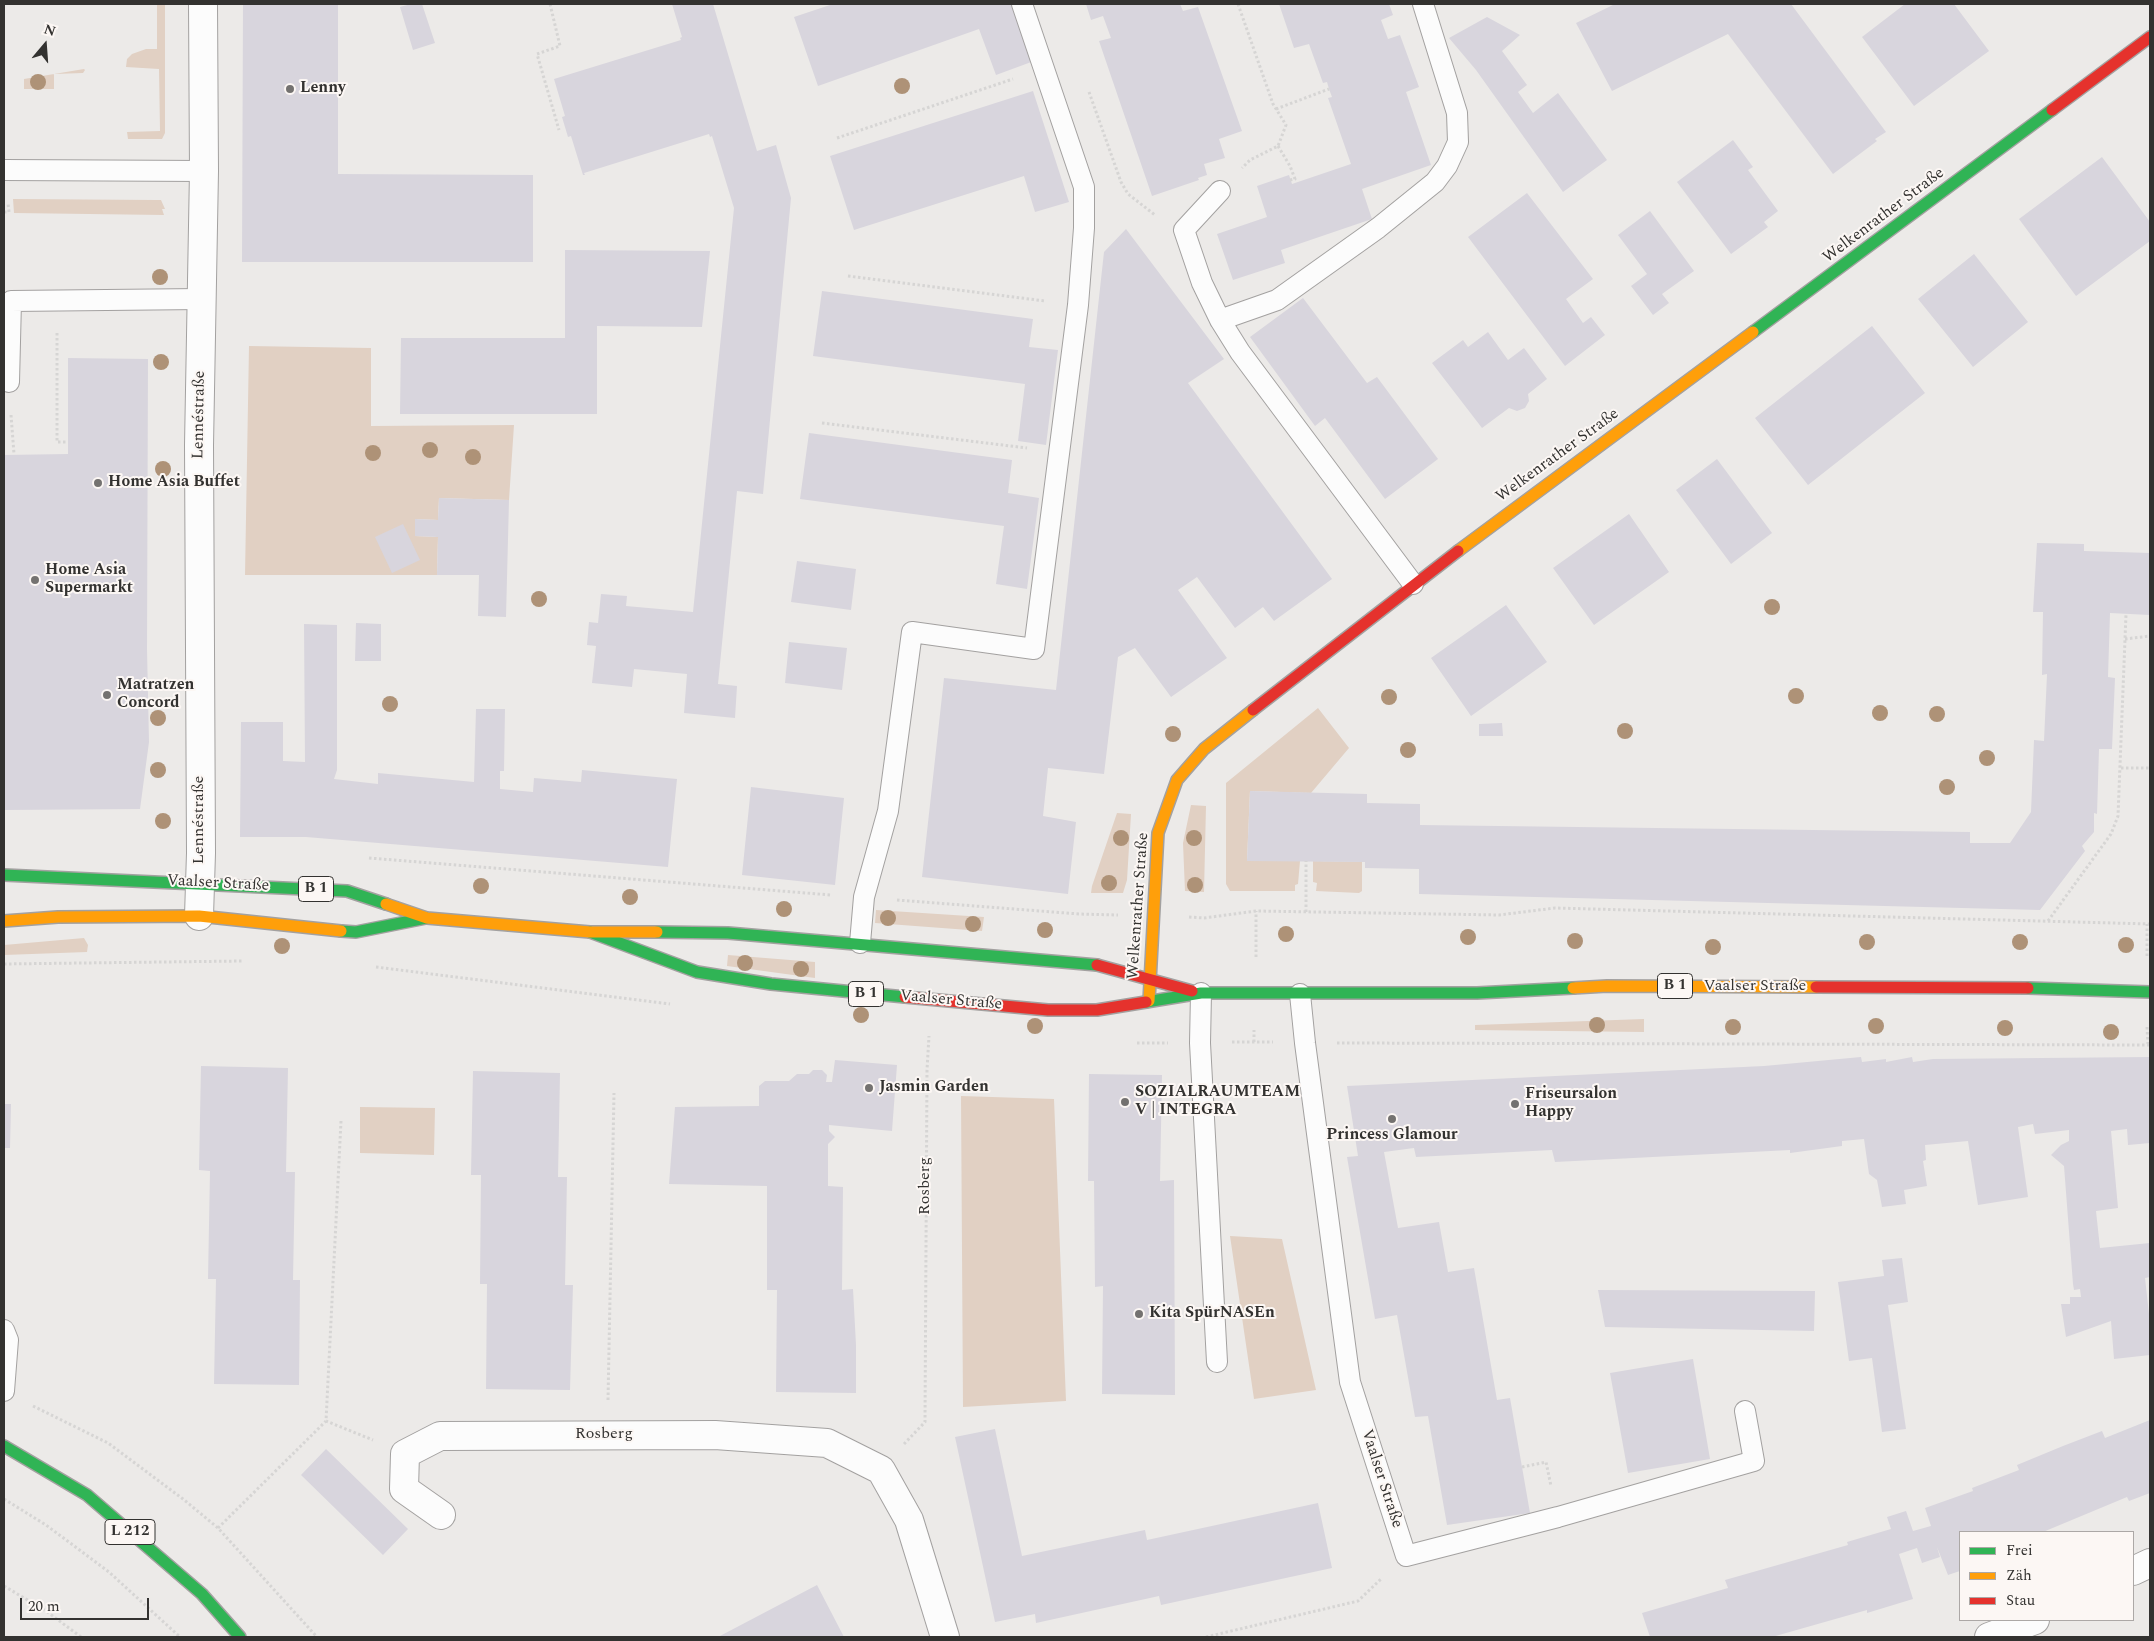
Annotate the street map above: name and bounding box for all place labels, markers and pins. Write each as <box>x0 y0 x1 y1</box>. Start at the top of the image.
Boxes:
place label: Lenny <box>300 79 346 99</box>
marker: Lenny <box>284 83 296 95</box>
place label: Home Asia Buffet <box>108 473 240 493</box>
marker: Home Asia Buffet <box>92 477 104 489</box>
place label: Home Asia Supermarkt <box>45 561 133 599</box>
marker: Home Asia Supermarkt <box>29 574 41 586</box>
place label: Matratzen Concord <box>117 676 194 714</box>
marker: Matratzen Concord <box>101 689 113 701</box>
place label: Jasmin Garden <box>879 1078 989 1098</box>
marker: Jasmin Garden <box>863 1082 875 1094</box>
place label: SOZIALRAUMTEAM V | INTEGRA <box>1135 1083 1300 1121</box>
place label: Friseursalon Happy <box>1525 1085 1617 1123</box>
marker: SOZIALRAUMTEAM V | INTEGRA <box>1119 1096 1131 1108</box>
marker: Friseursalon Happy <box>1509 1098 1521 1110</box>
marker: Princess Glamour <box>1386 1113 1398 1125</box>
place label: Princess Glamour <box>1326 1126 1458 1146</box>
place label: Kita SpürNASEn <box>1149 1304 1275 1324</box>
marker: Kita SpürNASEn <box>1133 1308 1145 1320</box>

